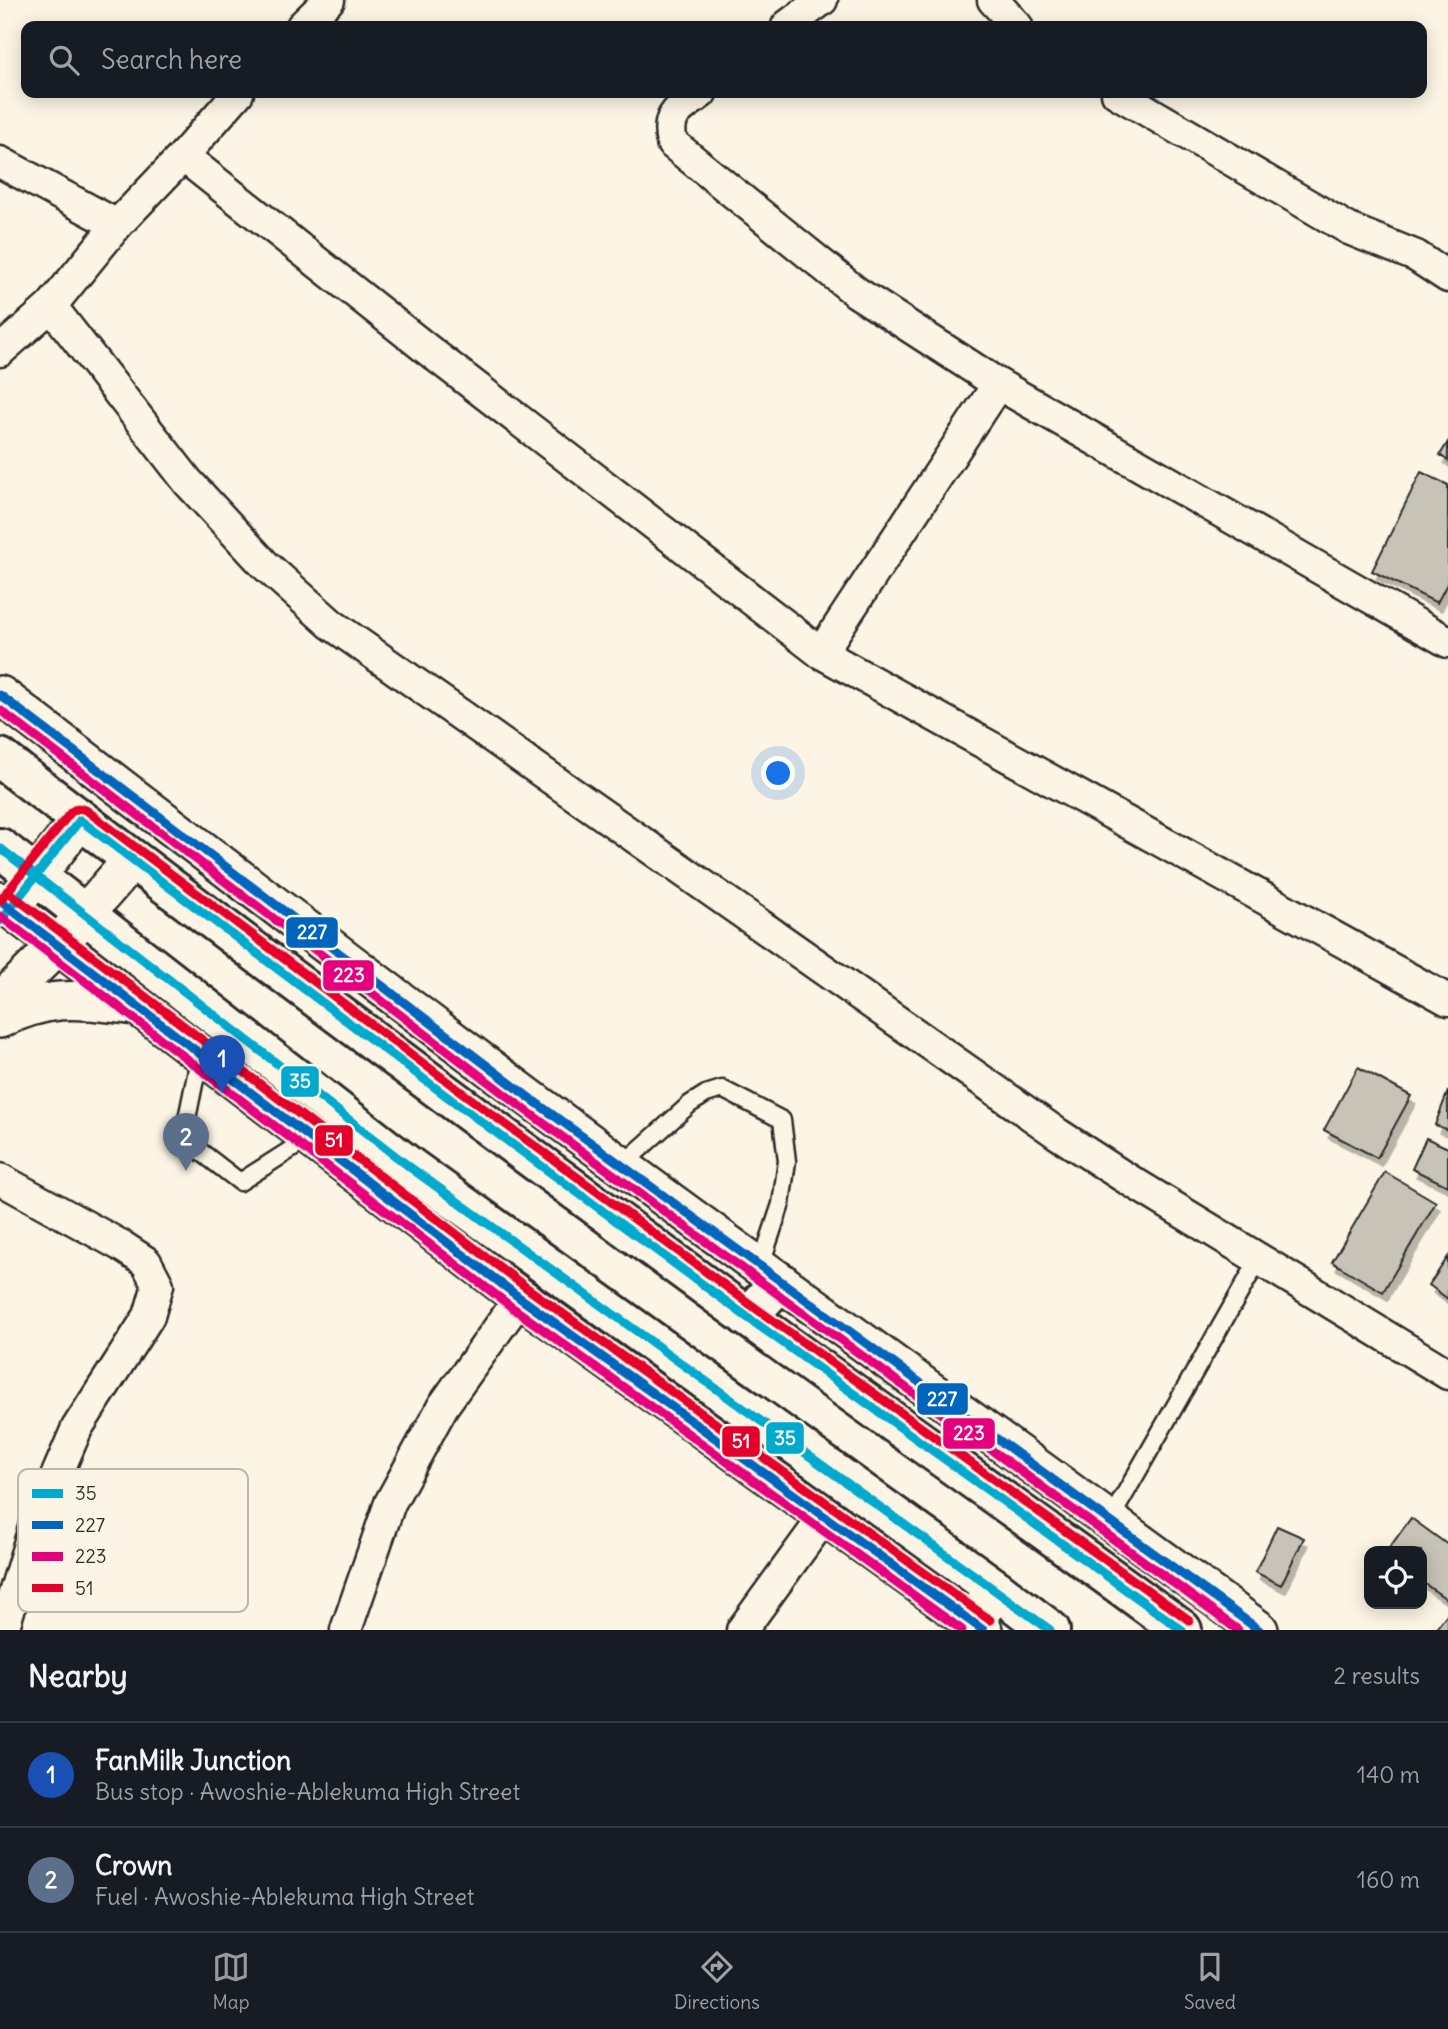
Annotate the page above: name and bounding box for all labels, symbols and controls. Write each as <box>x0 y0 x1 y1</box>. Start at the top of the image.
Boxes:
search box <box>21 21 1427 98</box>
icon: search <box>45 41 83 79</box>
text: Search here <box>101 43 242 76</box>
your location <box>761 756 795 790</box>
line badge: 227 <box>285 916 339 949</box>
text: 227 <box>297 920 328 944</box>
line badge: 223 <box>322 959 375 992</box>
text: 223 <box>333 963 365 987</box>
pin: 1 <box>199 1035 245 1093</box>
line badge: 35 <box>280 1065 320 1098</box>
text: 35 <box>289 1069 311 1093</box>
pin: 2 <box>163 1113 209 1171</box>
line badge: 51 <box>314 1124 354 1157</box>
text: 51 <box>325 1128 343 1152</box>
line badge: 227 <box>916 1382 969 1416</box>
text: 227 <box>927 1387 958 1411</box>
line badge: 223 <box>942 1417 996 1450</box>
line badge: 35 <box>765 1421 805 1455</box>
text: 223 <box>953 1421 985 1445</box>
line badge: 51 <box>721 1425 761 1458</box>
text: 35 <box>774 1426 796 1450</box>
text: 51 <box>732 1429 750 1453</box>
legend <box>18 1469 248 1612</box>
text: 35 <box>75 1481 97 1505</box>
text: 227 <box>75 1513 105 1537</box>
text: 223 <box>75 1544 107 1568</box>
map controls <box>1364 1546 1427 1609</box>
button: locate <box>1364 1546 1427 1609</box>
text: 51 <box>75 1576 93 1600</box>
text: Nearby <box>28 1657 128 1695</box>
text: 2 results <box>1334 1661 1420 1690</box>
text: FanMilk Junction <box>95 1744 291 1777</box>
text: 1 <box>46 1760 56 1789</box>
text: 140 m <box>1357 1760 1420 1789</box>
text: Bus stop · Awoshie-Ablekuma High Street <box>95 1777 520 1806</box>
text: Crown <box>95 1849 172 1882</box>
text: 2 <box>45 1865 57 1894</box>
text: 160 m <box>1357 1865 1420 1894</box>
text: Fuel · Awoshie-Ablekuma High Street <box>95 1882 475 1911</box>
tab: Map <box>212 1948 250 2014</box>
tab: Directions <box>674 1948 760 2014</box>
tab: Saved <box>1184 1948 1236 2014</box>

